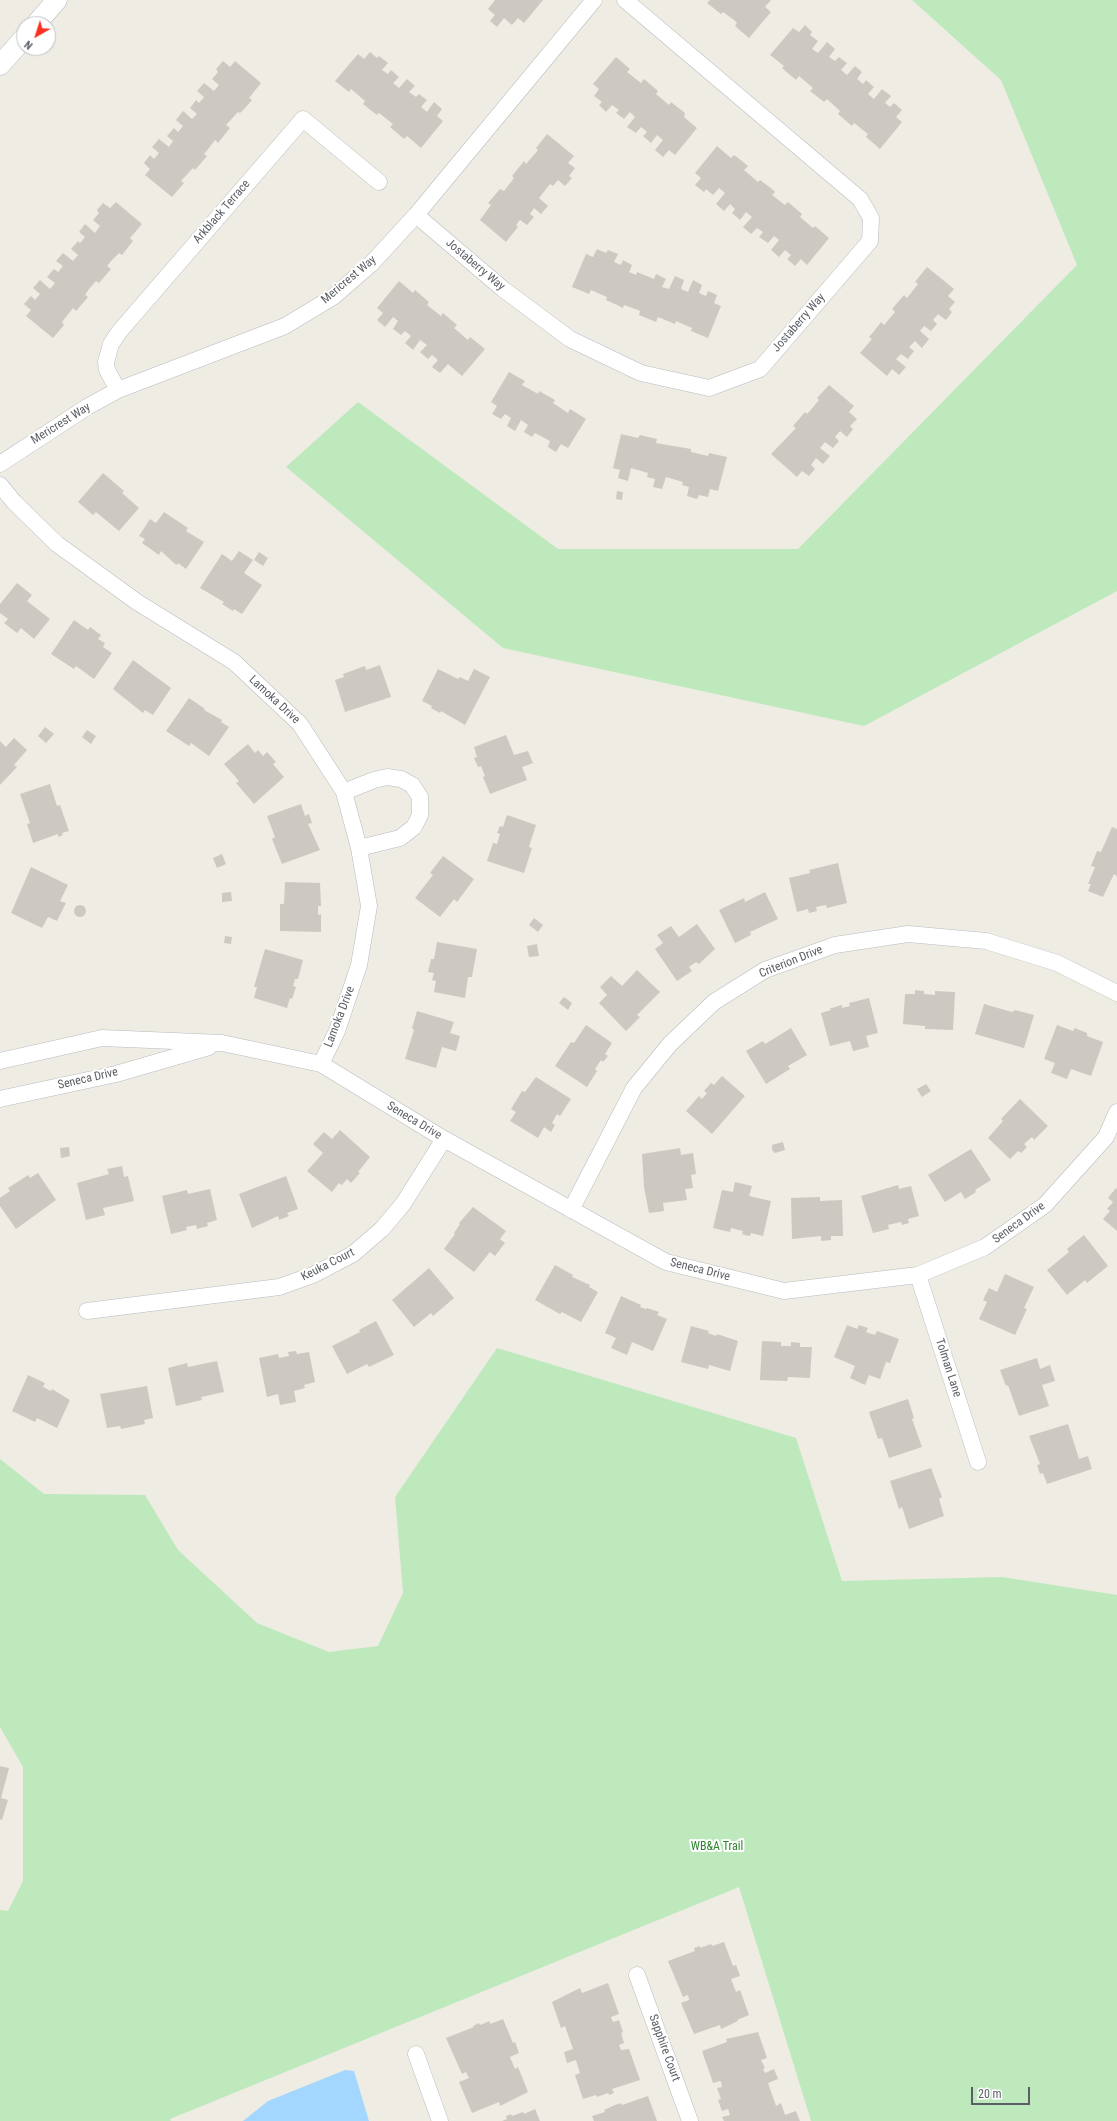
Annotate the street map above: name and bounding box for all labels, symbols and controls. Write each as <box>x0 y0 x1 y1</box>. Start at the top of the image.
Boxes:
north arrow <box>16 16 56 56</box>
text: N <box>22 38 35 52</box>
street label: Arkblack Terrace <box>191 177 253 247</box>
street label: Jostaberry Way <box>442 236 508 294</box>
street label: Mericrest Way <box>319 253 379 307</box>
street label: Jostaberry Way <box>770 291 828 355</box>
street label: Mericrest Way <box>29 400 93 448</box>
street label: Lamoka Drive <box>246 673 302 727</box>
street label: Criterion Drive <box>757 943 825 981</box>
street label: Lamoka Drive <box>322 984 358 1050</box>
street label: Seneca Drive <box>57 1065 119 1093</box>
street label: Seneca Drive <box>384 1099 444 1143</box>
street label: Seneca Drive <box>990 1199 1048 1247</box>
street label: Keuka Court <box>299 1245 357 1285</box>
street label: Seneca Drive <box>669 1256 731 1284</box>
street label: Tolman Lane <box>932 1337 964 1399</box>
park label: WB&A Trail <box>691 1840 743 1854</box>
street label: Sapphire Court <box>645 2012 683 2084</box>
scale bar <box>973 2079 1032 2105</box>
text: 20 m <box>978 2087 1002 2101</box>

